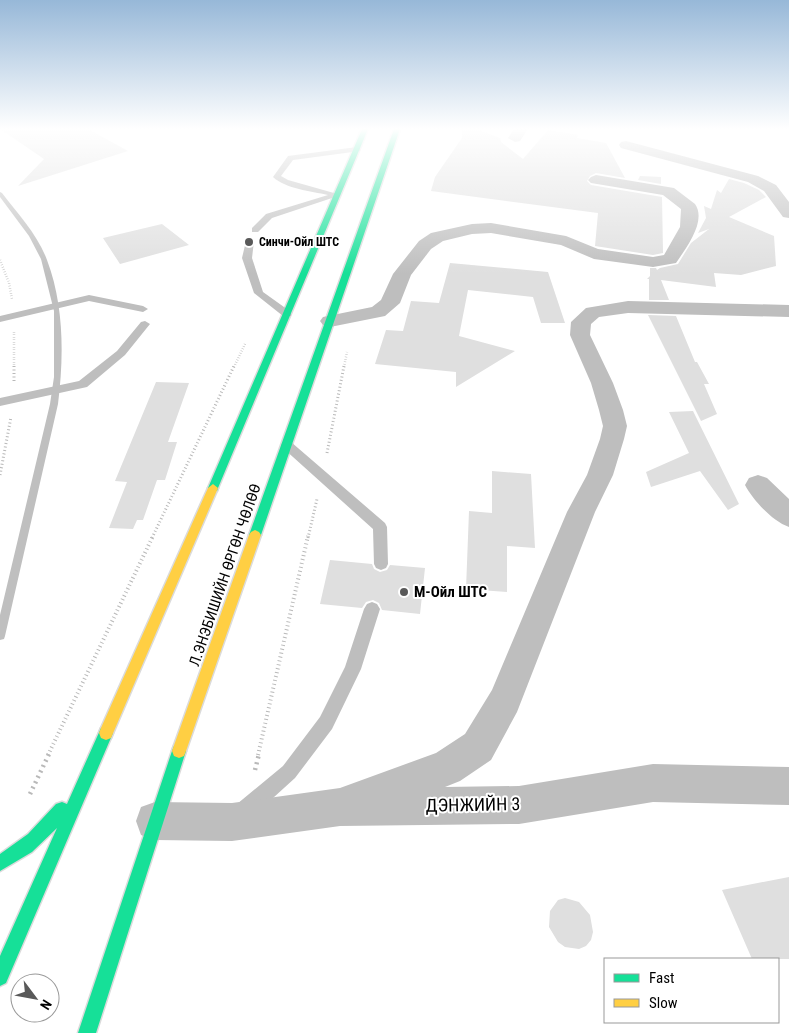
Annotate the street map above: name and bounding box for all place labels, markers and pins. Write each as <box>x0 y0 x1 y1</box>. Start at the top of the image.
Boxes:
place label: Синчи-Ойл ШТС <box>259 235 339 249</box>
marker: Синчи-Ойл ШТС <box>243 236 255 248</box>
place label: М-Ойл ШТС <box>414 583 488 601</box>
marker: М-Ойл ШТС <box>398 586 410 598</box>

